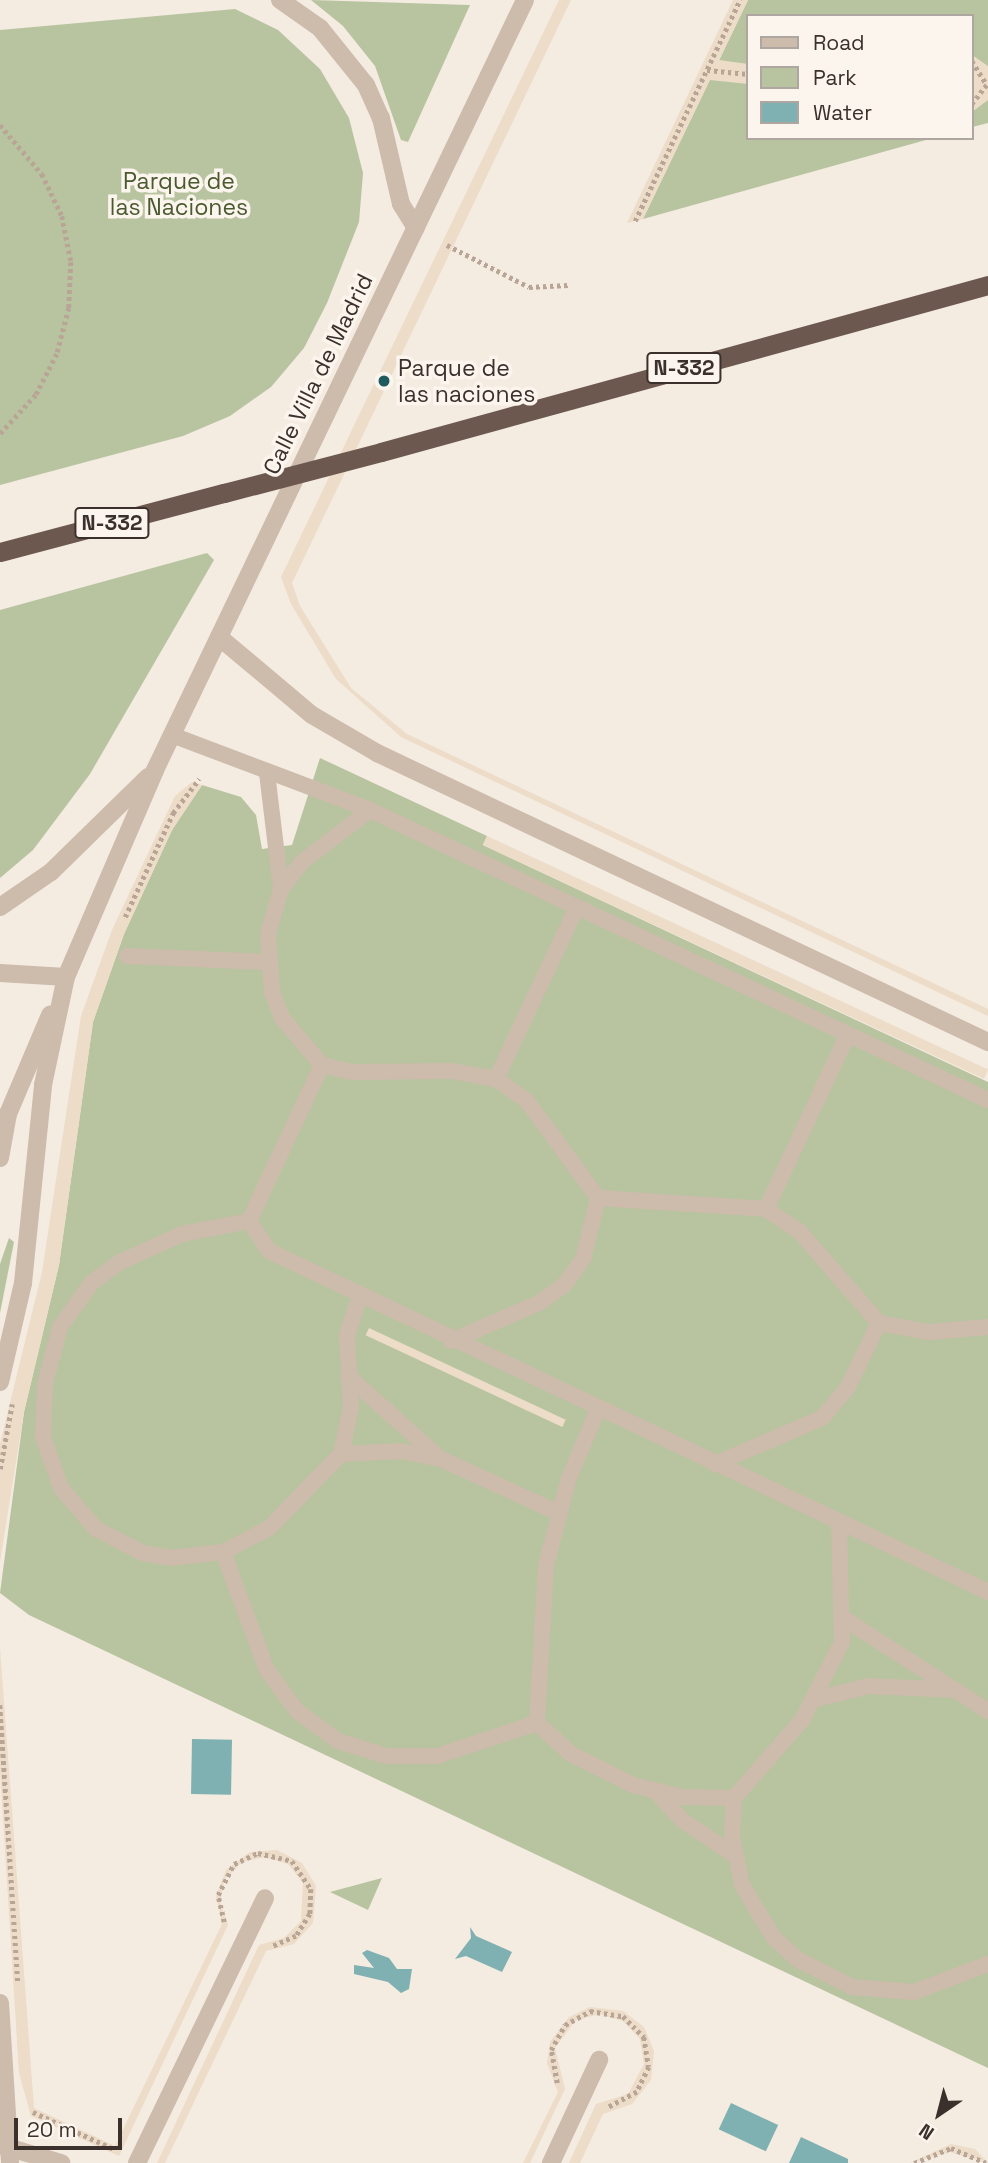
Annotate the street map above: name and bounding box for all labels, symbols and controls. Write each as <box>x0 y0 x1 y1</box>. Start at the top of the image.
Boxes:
legend <box>746 14 974 140</box>
text: Road <box>813 29 865 56</box>
text: Park <box>813 64 857 91</box>
text: Water <box>813 99 872 126</box>
park label: Parque de las Naciones <box>110 167 248 221</box>
street label: Calle Villa de Madrid <box>257 269 379 479</box>
road number: N-332 <box>646 350 722 386</box>
place label: Parque de las naciones <box>398 354 535 408</box>
marker: Parque de las naciones <box>376 373 392 389</box>
road number: N-332 <box>74 505 150 540</box>
north arrow <box>904 2079 974 2149</box>
scale bar <box>18 2104 126 2148</box>
text: 20 m <box>27 2116 77 2143</box>
text: N <box>914 2118 939 2146</box>

